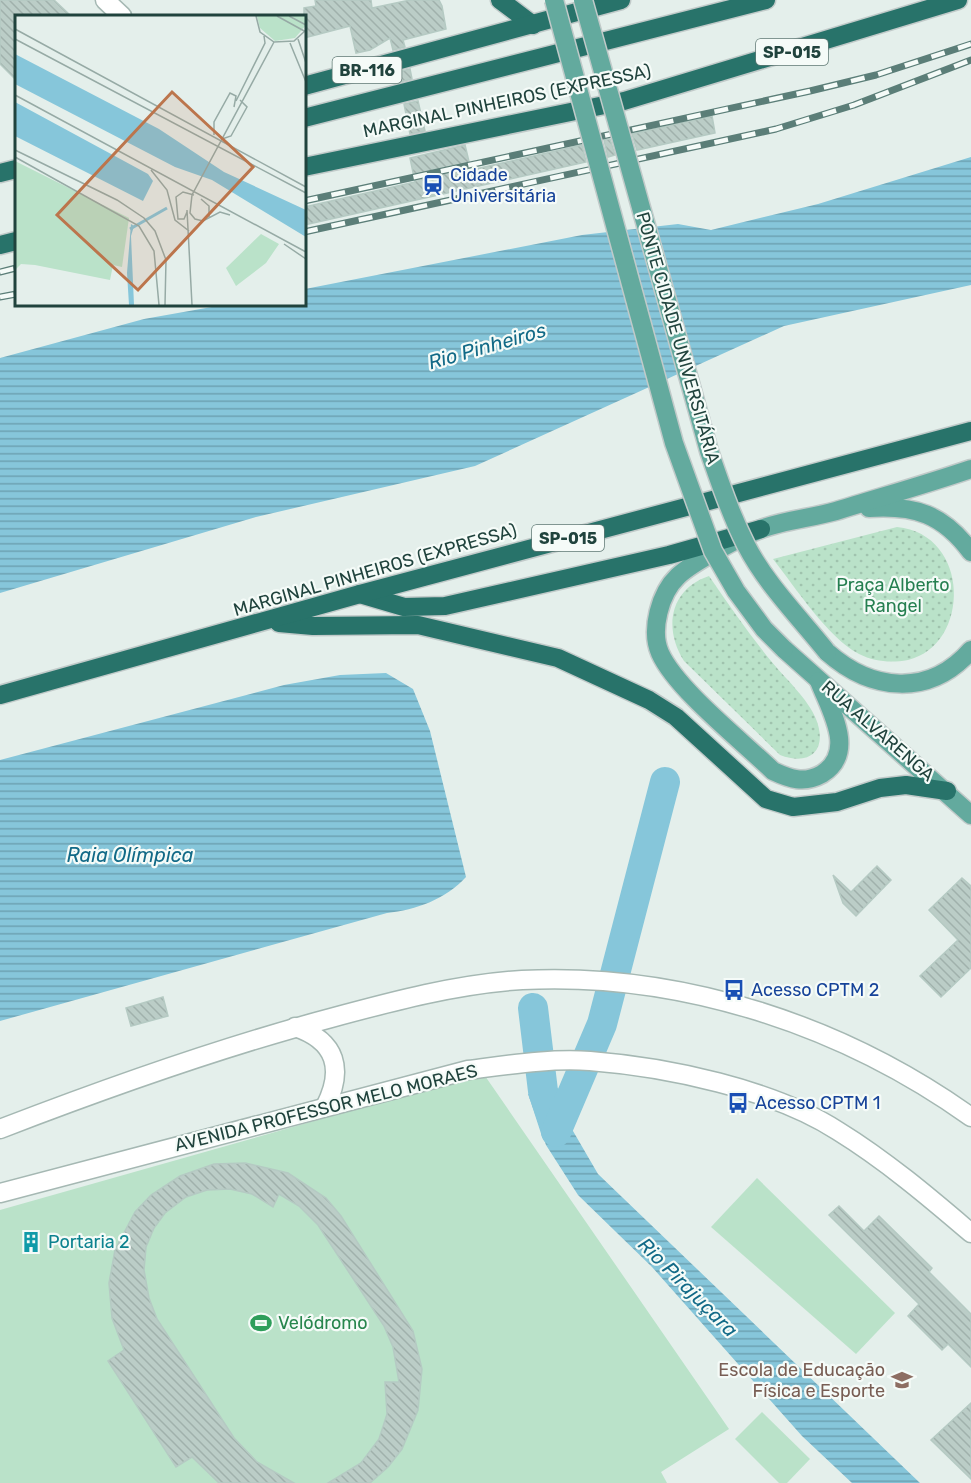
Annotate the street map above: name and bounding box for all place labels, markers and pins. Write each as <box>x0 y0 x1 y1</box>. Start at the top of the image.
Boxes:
place label: Cidade Universitária <box>450 164 556 207</box>
station icon: Cidade Universitária <box>421 173 445 197</box>
bus stop icon: Acesso CPTM 2 <box>722 978 746 1002</box>
place label: Acesso CPTM 2 <box>751 979 879 1001</box>
bus stop icon: Acesso CPTM 1 <box>726 1091 750 1115</box>
place label: Acesso CPTM 1 <box>755 1092 880 1114</box>
building icon: Portaria 2 <box>19 1230 43 1254</box>
place label: Portaria 2 <box>48 1231 130 1253</box>
sports icon: Velódromo <box>249 1311 273 1335</box>
place label: Velódromo <box>278 1312 368 1334</box>
place label: Escola de Educação Física e Esporte <box>718 1359 885 1402</box>
school or university icon: Escola de Educação Física e Esporte <box>890 1368 914 1392</box>

